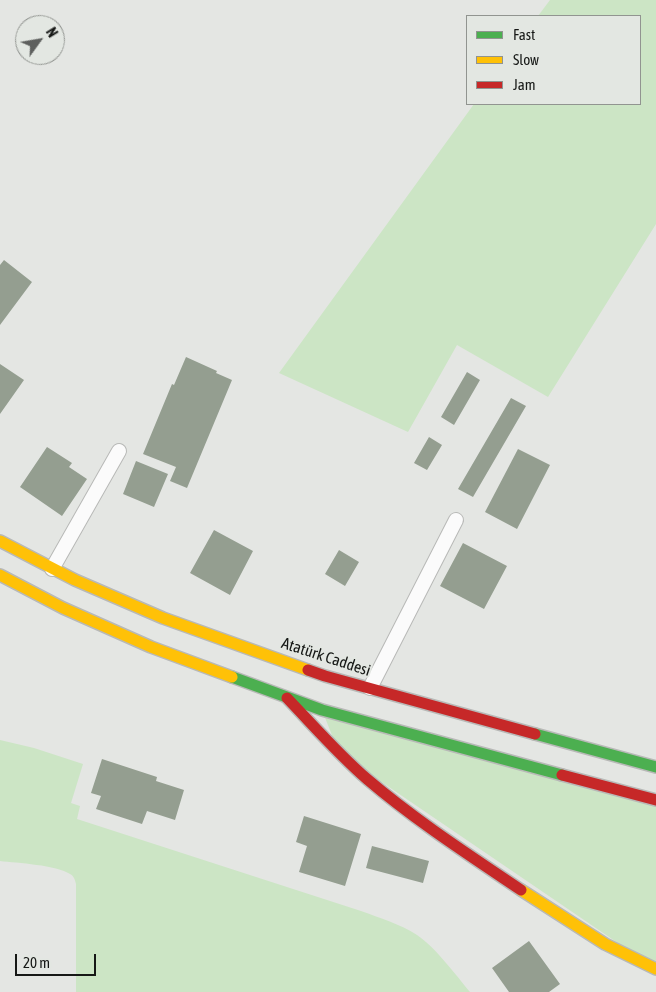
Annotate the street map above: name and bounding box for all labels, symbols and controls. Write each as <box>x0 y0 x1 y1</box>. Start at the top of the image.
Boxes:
north arrow <box>15 15 65 65</box>
legend <box>466 15 641 105</box>
text: N <box>43 25 61 40</box>
text: Fast <box>513 26 535 43</box>
text: Slow <box>513 51 539 68</box>
text: Jam <box>513 76 536 93</box>
street label: Atatürk Caddesi <box>279 634 373 680</box>
scale bar <box>18 944 99 976</box>
text: 20 m <box>23 954 50 971</box>

